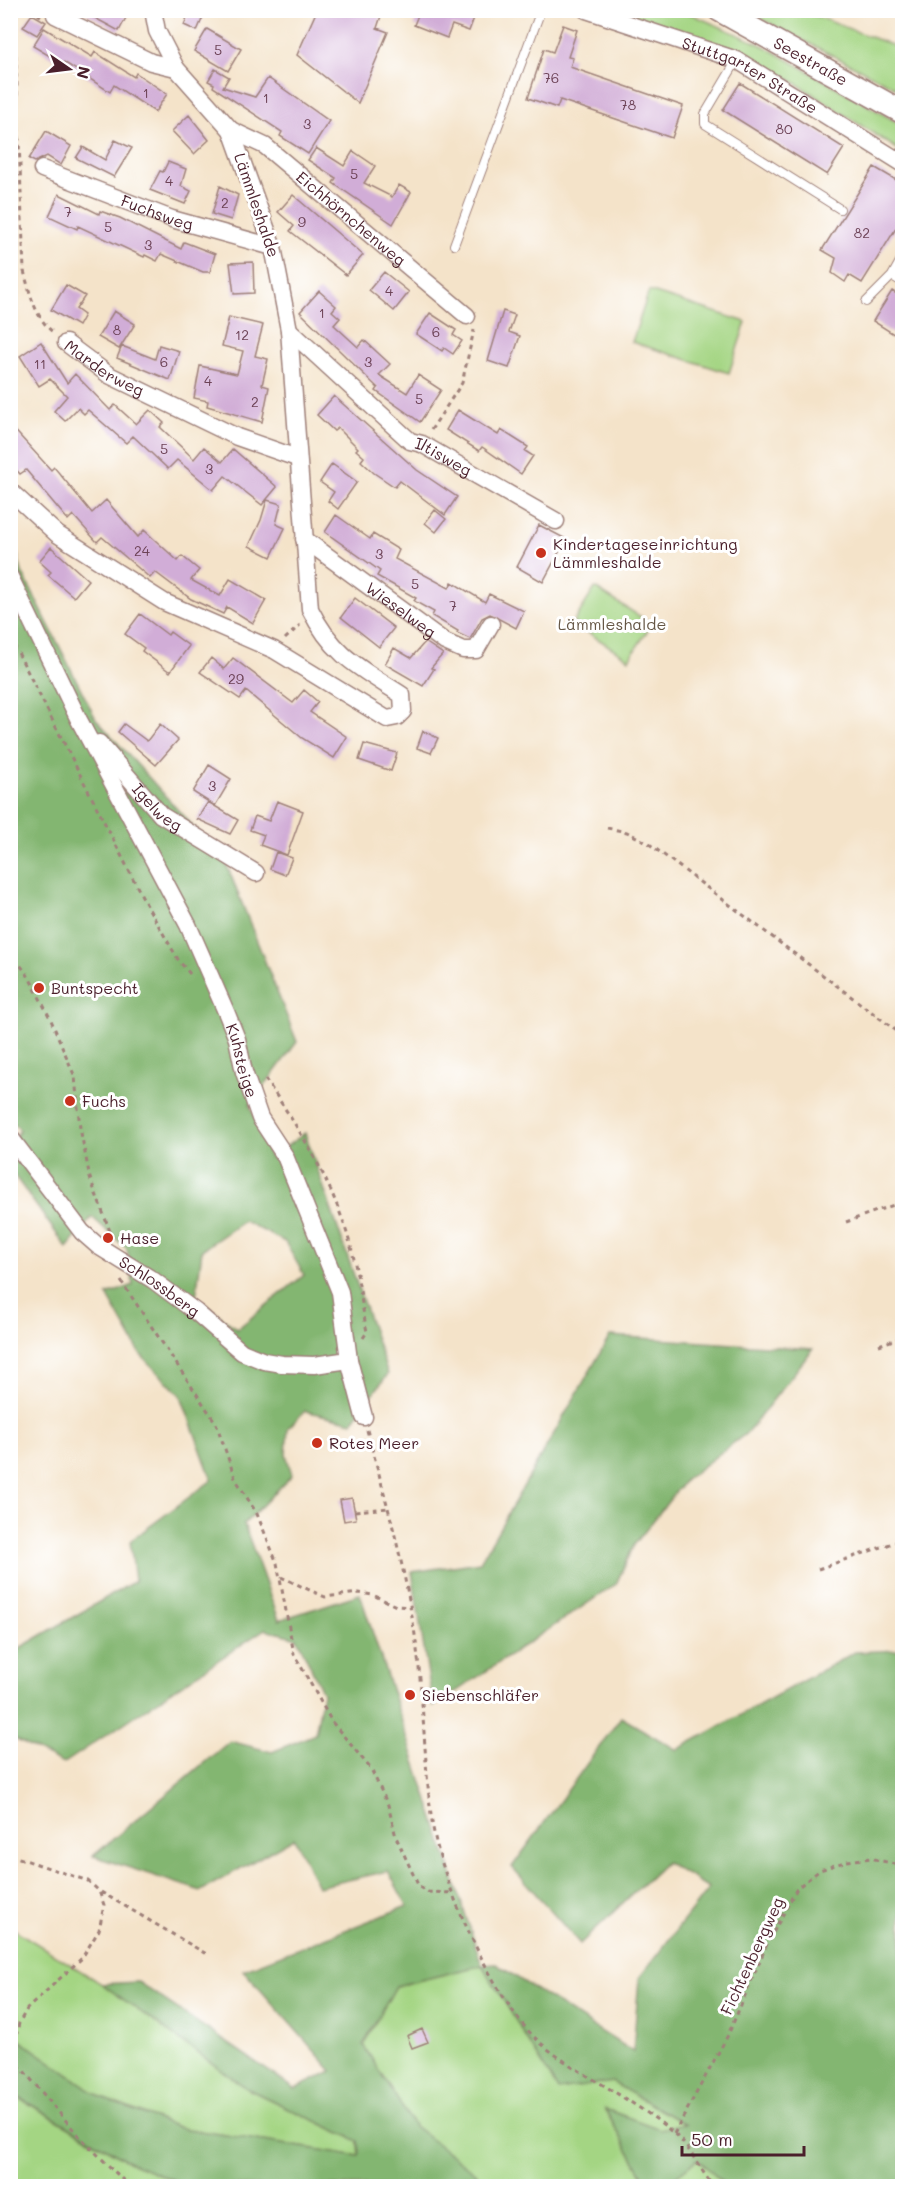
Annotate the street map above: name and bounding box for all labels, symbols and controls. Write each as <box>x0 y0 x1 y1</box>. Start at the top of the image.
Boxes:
street label: Stuttgarter Straße <box>679 32 822 118</box>
street label: Seestraße <box>770 32 852 90</box>
north arrow <box>39 39 99 99</box>
house number: 5 <box>214 40 222 59</box>
text: N <box>72 64 96 81</box>
house number: 76 <box>543 68 559 87</box>
house number: 1 <box>143 83 149 102</box>
house number: 1 <box>263 88 269 107</box>
house number: 78 <box>620 95 636 114</box>
house number: 3 <box>303 114 311 133</box>
house number: 80 <box>775 119 793 138</box>
street label: Lämmleshalde <box>230 150 285 260</box>
house number: 5 <box>350 164 358 183</box>
street label: Eichhörnchenweg <box>292 166 410 270</box>
house number: 4 <box>165 171 174 190</box>
street label: Fuchsweg <box>118 189 196 234</box>
house number: 2 <box>221 193 229 212</box>
house number: 7 <box>64 202 72 221</box>
house number: 9 <box>298 212 306 231</box>
house number: 5 <box>104 217 112 236</box>
house number: 82 <box>854 223 870 242</box>
house number: 3 <box>144 235 152 254</box>
house number: 4 <box>385 281 394 300</box>
house number: 1 <box>319 303 325 322</box>
house number: 8 <box>113 320 121 339</box>
house number: 6 <box>432 322 440 341</box>
house number: 12 <box>235 325 249 344</box>
street label: Marderweg <box>61 335 148 400</box>
house number: 6 <box>160 352 168 371</box>
house number: 3 <box>364 352 372 371</box>
house number: 11 <box>34 354 46 373</box>
house number: 4 <box>204 371 213 390</box>
house number: 5 <box>415 389 423 408</box>
house number: 2 <box>251 392 259 411</box>
street label: Iltisweg <box>413 432 476 480</box>
house number: 5 <box>160 439 168 458</box>
house number: 3 <box>205 459 213 478</box>
place label: Kindertageseinrichtung Lämmleshalde <box>553 533 737 572</box>
house number: 24 <box>134 541 151 560</box>
house number: 3 <box>375 544 383 563</box>
marker: Kindertageseinrichtung Lämmleshalde <box>534 546 548 560</box>
house number: 5 <box>411 574 419 593</box>
street label: Wieselweg <box>362 577 441 642</box>
house number: 7 <box>449 596 457 615</box>
park label: Lämmleshalde <box>558 613 666 634</box>
house number: 29 <box>228 669 244 688</box>
house number: 3 <box>208 776 216 795</box>
street label: Igelweg <box>128 778 186 835</box>
place label: Buntspecht <box>51 977 139 998</box>
marker: Buntspecht <box>32 981 46 995</box>
street label: Kuhsteige <box>222 1020 263 1100</box>
place label: Fuchs <box>82 1090 126 1111</box>
marker: Fuchs <box>63 1094 77 1108</box>
place label: Hase <box>120 1227 159 1248</box>
marker: Hase <box>101 1231 115 1245</box>
street label: Schlossberg <box>115 1251 204 1321</box>
place label: Rotes Meer <box>329 1432 419 1453</box>
marker: Rotes Meer <box>310 1436 324 1450</box>
place label: Siebenschläfer <box>422 1684 539 1705</box>
marker: Siebenschläfer <box>403 1688 417 1702</box>
street label: Fichtenbergweg <box>715 1894 788 2018</box>
scale bar <box>682 2119 804 2157</box>
text: 50 m <box>691 2127 733 2151</box>

